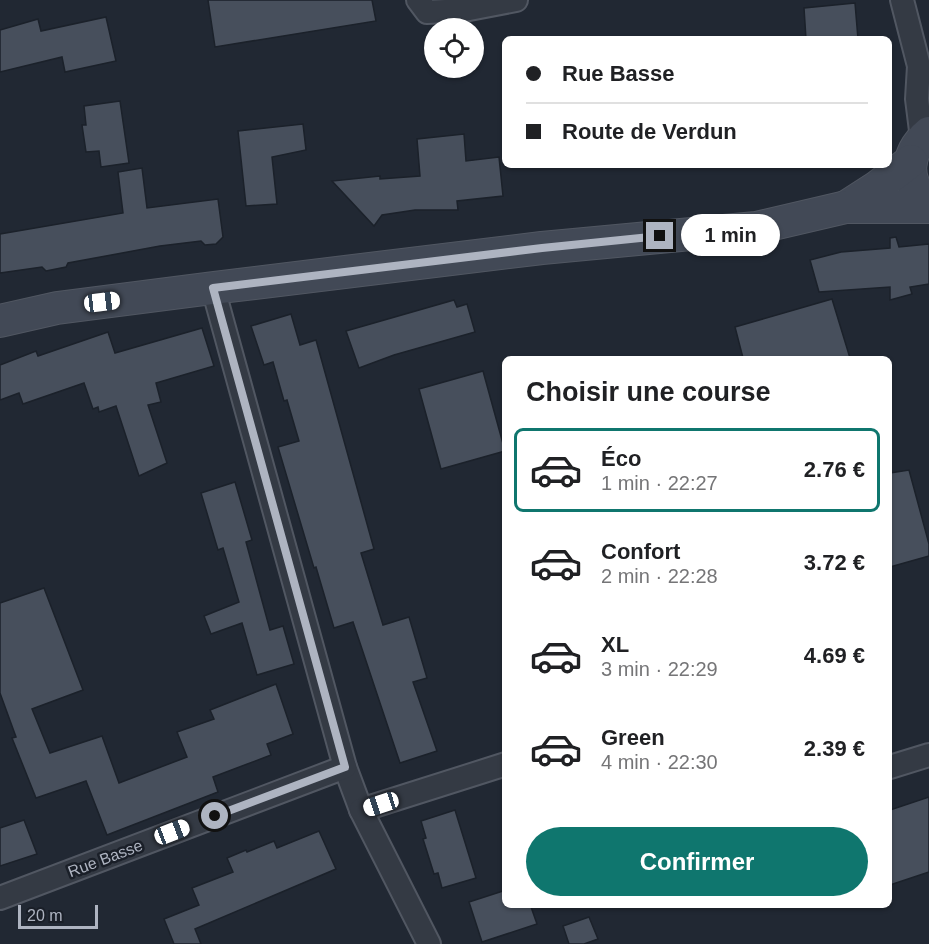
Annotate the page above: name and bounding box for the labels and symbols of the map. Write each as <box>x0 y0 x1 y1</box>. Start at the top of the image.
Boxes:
callout: 1 min <box>681 215 780 257</box>
route end <box>646 222 673 249</box>
car <box>83 291 121 313</box>
car <box>361 790 401 818</box>
route start <box>201 802 228 829</box>
car <box>152 817 192 847</box>
street label: Rue Basse <box>66 836 145 880</box>
scale bar <box>18 902 98 930</box>

